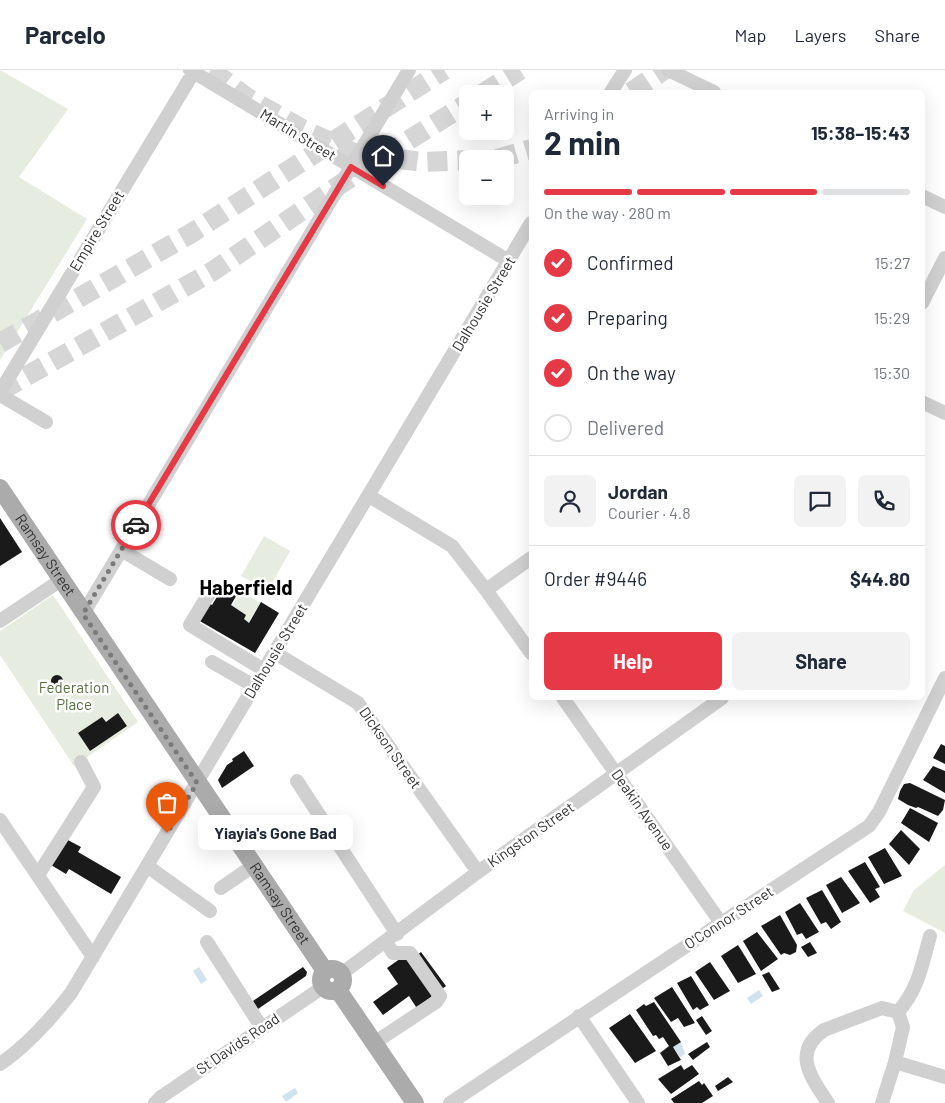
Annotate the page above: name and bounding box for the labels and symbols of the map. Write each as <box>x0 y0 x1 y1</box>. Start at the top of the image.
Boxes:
street label: Martin Street <box>257 104 340 164</box>
pin <box>362 135 404 186</box>
street label: Empire Street <box>65 187 127 274</box>
street label: Dalhousie Street <box>448 253 519 354</box>
courier <box>111 500 161 550</box>
street label: Ramsay Street <box>12 510 80 599</box>
district label: Haberfield <box>200 575 292 599</box>
street label: Dalhousie Street <box>240 600 311 701</box>
park label: Federation Place <box>39 678 109 713</box>
street label: Dickson Street <box>356 703 426 792</box>
street label: Deakin Avenue <box>608 765 677 853</box>
pin <box>146 782 188 833</box>
street label: Kingston Street <box>484 798 577 871</box>
callout: Yiayia's Gone Bad <box>197 816 352 850</box>
street label: Ramsay Street <box>247 859 314 948</box>
street label: O'Connor Street <box>681 882 776 953</box>
street label: St Davids Road <box>192 1009 282 1078</box>

